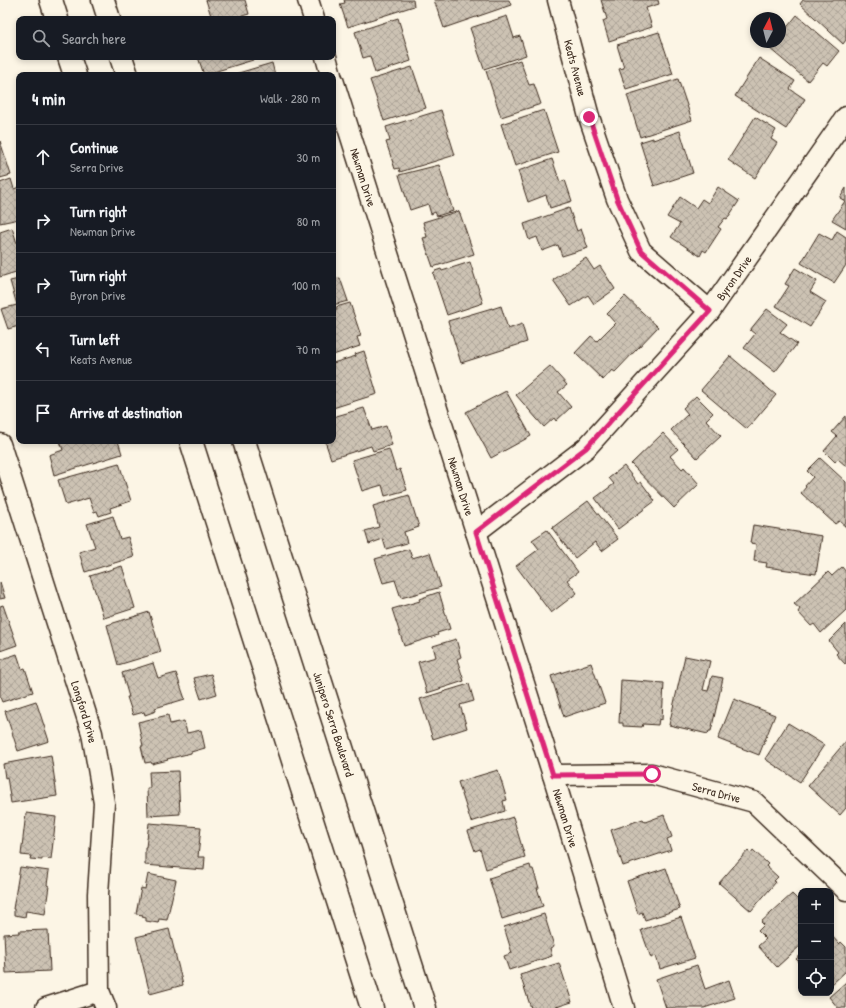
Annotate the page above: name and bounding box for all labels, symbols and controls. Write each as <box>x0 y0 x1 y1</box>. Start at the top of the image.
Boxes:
north arrow <box>750 12 786 48</box>
search box <box>16 16 336 60</box>
icon: search <box>30 27 52 49</box>
text: Search here <box>62 28 126 49</box>
street label: Keats Avenue <box>560 38 592 98</box>
text: 4 min <box>32 87 65 110</box>
text: Walk · 280 m <box>260 89 320 107</box>
route end <box>580 108 598 126</box>
text: Continue <box>70 137 118 158</box>
icon: ahead <box>32 146 54 168</box>
street label: Newman Drive <box>347 146 381 209</box>
text: 30 m <box>297 148 320 166</box>
text: Serra Drive <box>70 158 124 176</box>
text: Turn right <box>70 201 126 222</box>
icon: right <box>32 210 54 232</box>
text: 80 m <box>297 212 320 230</box>
text: Newman Drive <box>70 222 135 240</box>
street label: Byron Drive <box>712 251 755 304</box>
text: Turn right <box>70 265 126 286</box>
icon: right <box>32 274 54 296</box>
text: 100 m <box>292 276 320 294</box>
text: Byron Drive <box>70 286 126 304</box>
text: Turn left <box>70 329 120 350</box>
icon: left <box>32 338 54 360</box>
text: 70 m <box>296 340 320 358</box>
text: Keats Avenue <box>70 350 133 368</box>
icon: arrive <box>32 402 54 424</box>
text: Arrive at destination <box>70 402 182 423</box>
street label: Newman Drive <box>444 455 479 518</box>
street label: Junipero Serra Boulevard <box>310 669 359 779</box>
street label: Longford Drive <box>67 679 102 744</box>
route start <box>643 765 661 783</box>
street label: Serra Drive <box>690 777 743 807</box>
street label: Newman Drive <box>549 787 583 850</box>
map controls <box>798 888 834 996</box>
button: + <box>798 888 834 924</box>
button: − <box>798 924 834 960</box>
button: locate <box>798 960 834 996</box>

